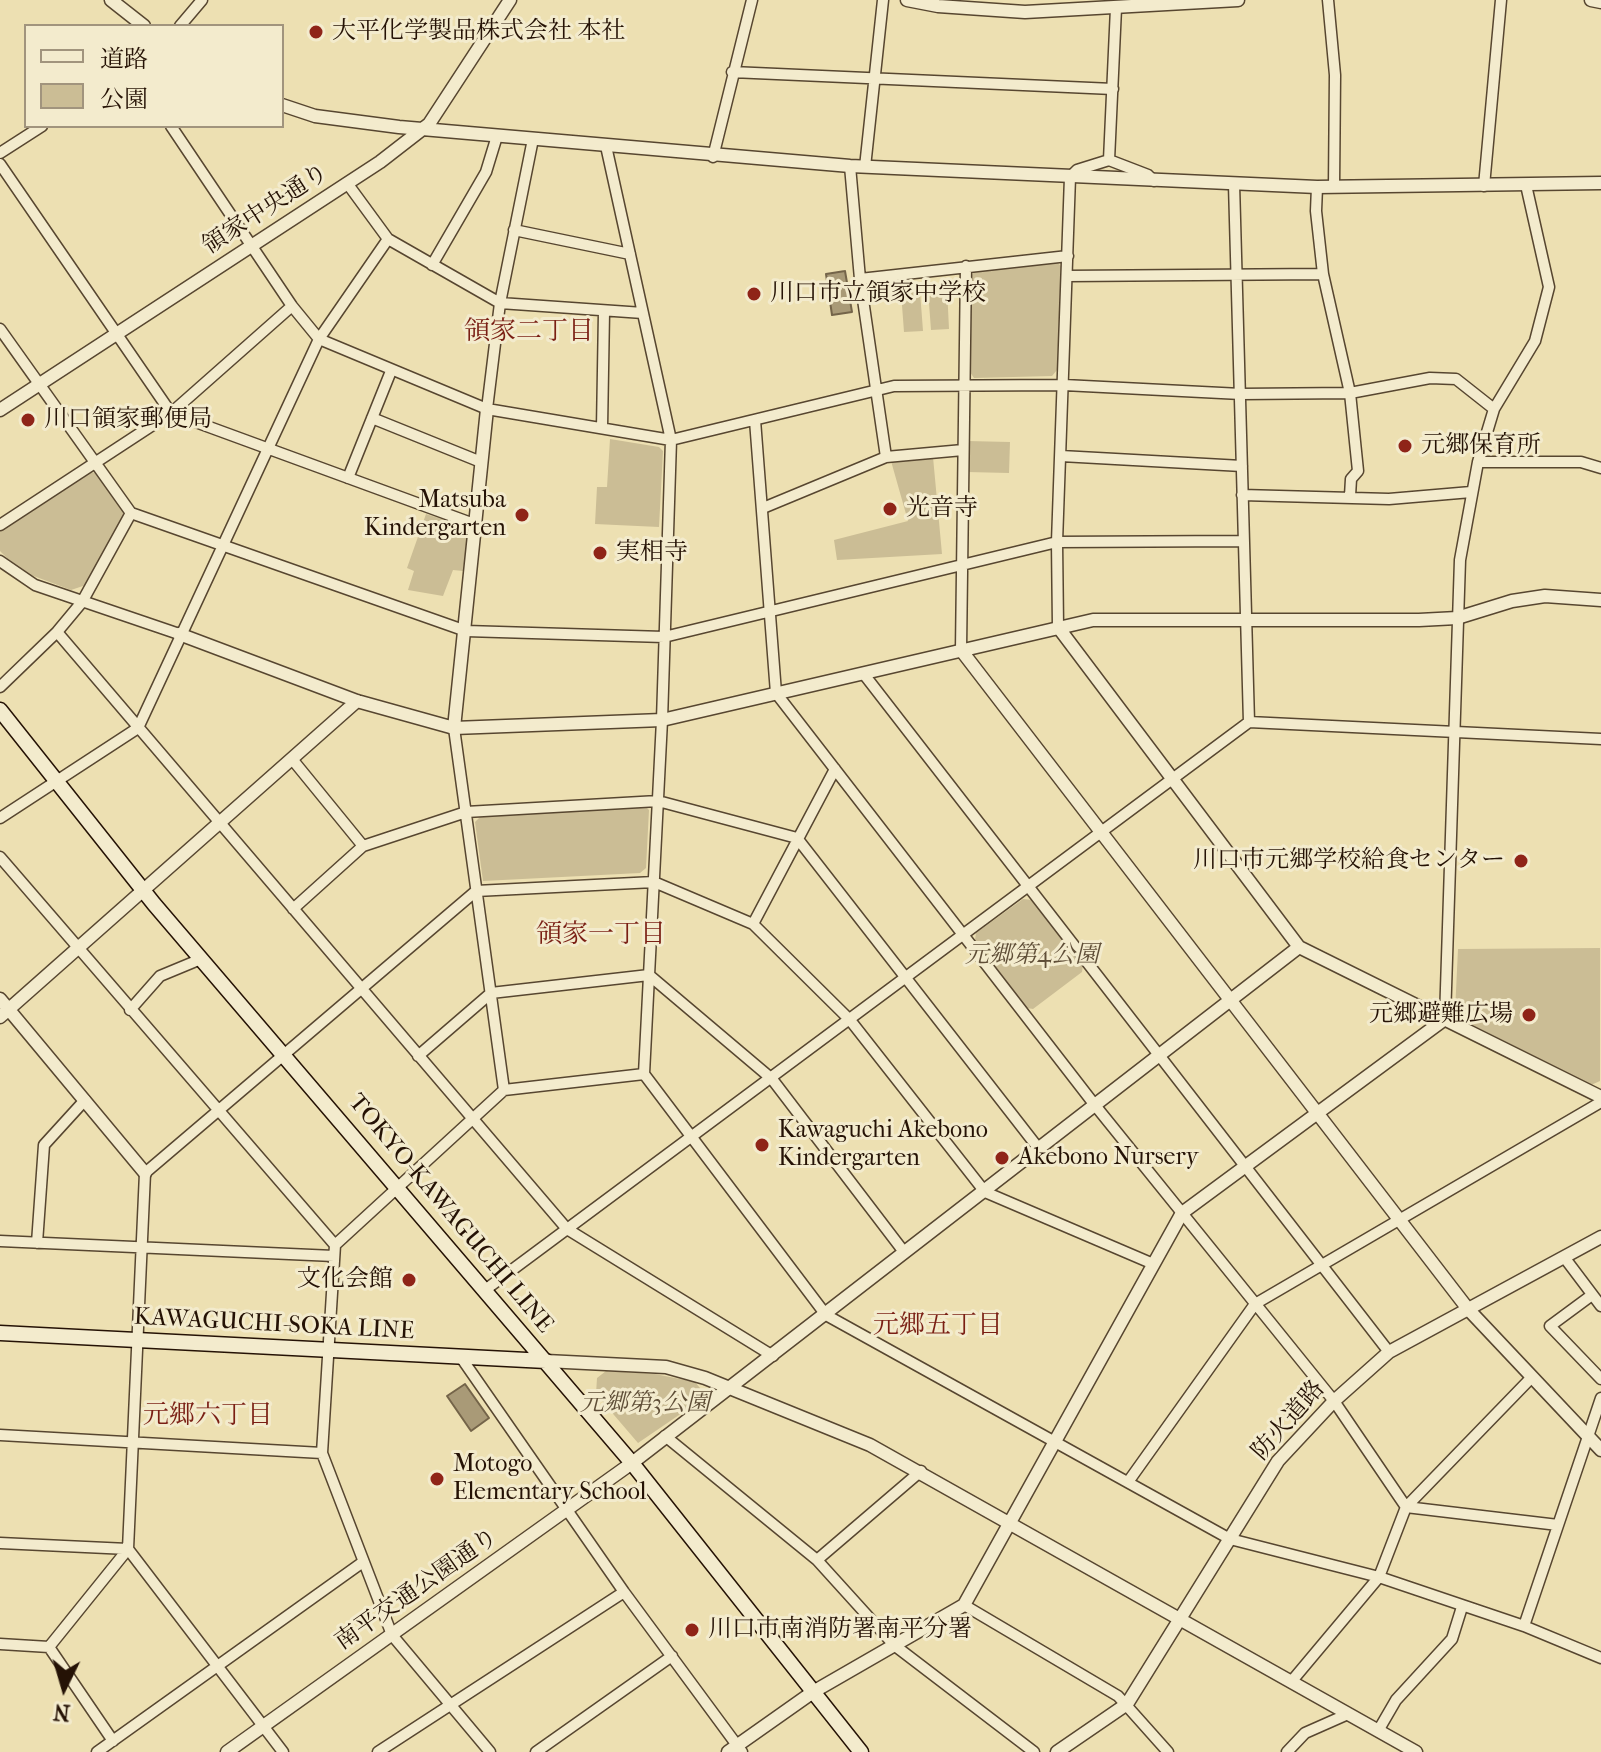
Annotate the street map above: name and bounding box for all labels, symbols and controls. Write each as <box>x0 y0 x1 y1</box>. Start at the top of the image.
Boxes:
place label: 大平化学製品株式会社 本社 <box>332 18 625 46</box>
marker: 大平化学製品株式会社 本社 <box>307 23 325 41</box>
legend <box>24 24 284 128</box>
text: 道路 <box>100 45 148 73</box>
text: 公園 <box>100 85 148 113</box>
street label: 領家中央通り <box>198 159 334 261</box>
place label: 川口市立領家中学校 <box>770 280 986 308</box>
marker: 川口市立領家中学校 <box>745 285 763 303</box>
district label: 領家二丁目 <box>464 317 594 349</box>
place label: 川口領家郵便局 <box>44 406 212 434</box>
marker: 川口領家郵便局 <box>19 411 37 429</box>
place label: 元郷保育所 <box>1421 432 1541 460</box>
marker: 元郷保育所 <box>1396 437 1414 455</box>
place label: Matsuba Kindergarten <box>364 487 506 543</box>
place label: 光音寺 <box>906 495 978 523</box>
marker: 光音寺 <box>881 500 899 518</box>
marker: Matsuba Kindergarten <box>513 506 531 524</box>
place label: 実相寺 <box>616 539 688 567</box>
marker: 実相寺 <box>591 544 609 562</box>
place label: 川口市元郷学校給食センター <box>1193 847 1505 875</box>
marker: 川口市元郷学校給食センター <box>1512 852 1530 870</box>
district label: 領家一丁目 <box>536 920 666 952</box>
park label: 元郷第4公園 <box>965 942 1099 970</box>
place label: 元郷避難広場 <box>1369 1001 1513 1029</box>
marker: 元郷避難広場 <box>1520 1006 1538 1024</box>
street label: TOKYO-KAWAGUCHI LINE <box>342 1089 558 1339</box>
place label: Kawaguchi Akebono Kindergarten <box>778 1117 988 1173</box>
marker: Kawaguchi Akebono Kindergarten <box>753 1136 771 1154</box>
place label: Akebono Nursery <box>1018 1144 1198 1172</box>
marker: Akebono Nursery <box>993 1149 1011 1167</box>
place label: 文化会館 <box>297 1266 393 1294</box>
marker: 文化会館 <box>400 1271 418 1289</box>
street label: KAWAGUCHI-SOKA LINE <box>133 1303 415 1347</box>
district label: 元郷五丁目 <box>873 1311 1003 1343</box>
street label: 防火道路 <box>1247 1375 1331 1467</box>
park label: 元郷第3公園 <box>580 1390 710 1418</box>
district label: 元郷六丁目 <box>143 1401 273 1433</box>
place label: Motogo Elementary School <box>453 1451 646 1507</box>
marker: Motogo Elementary School <box>428 1470 446 1488</box>
street label: 南平交通公園通り <box>330 1523 504 1657</box>
place label: 川口市南消防署南平分署 <box>708 1616 972 1644</box>
marker: 川口市南消防署南平分署 <box>683 1621 701 1639</box>
north arrow <box>24 1648 104 1728</box>
text: N <box>52 1698 71 1726</box>

